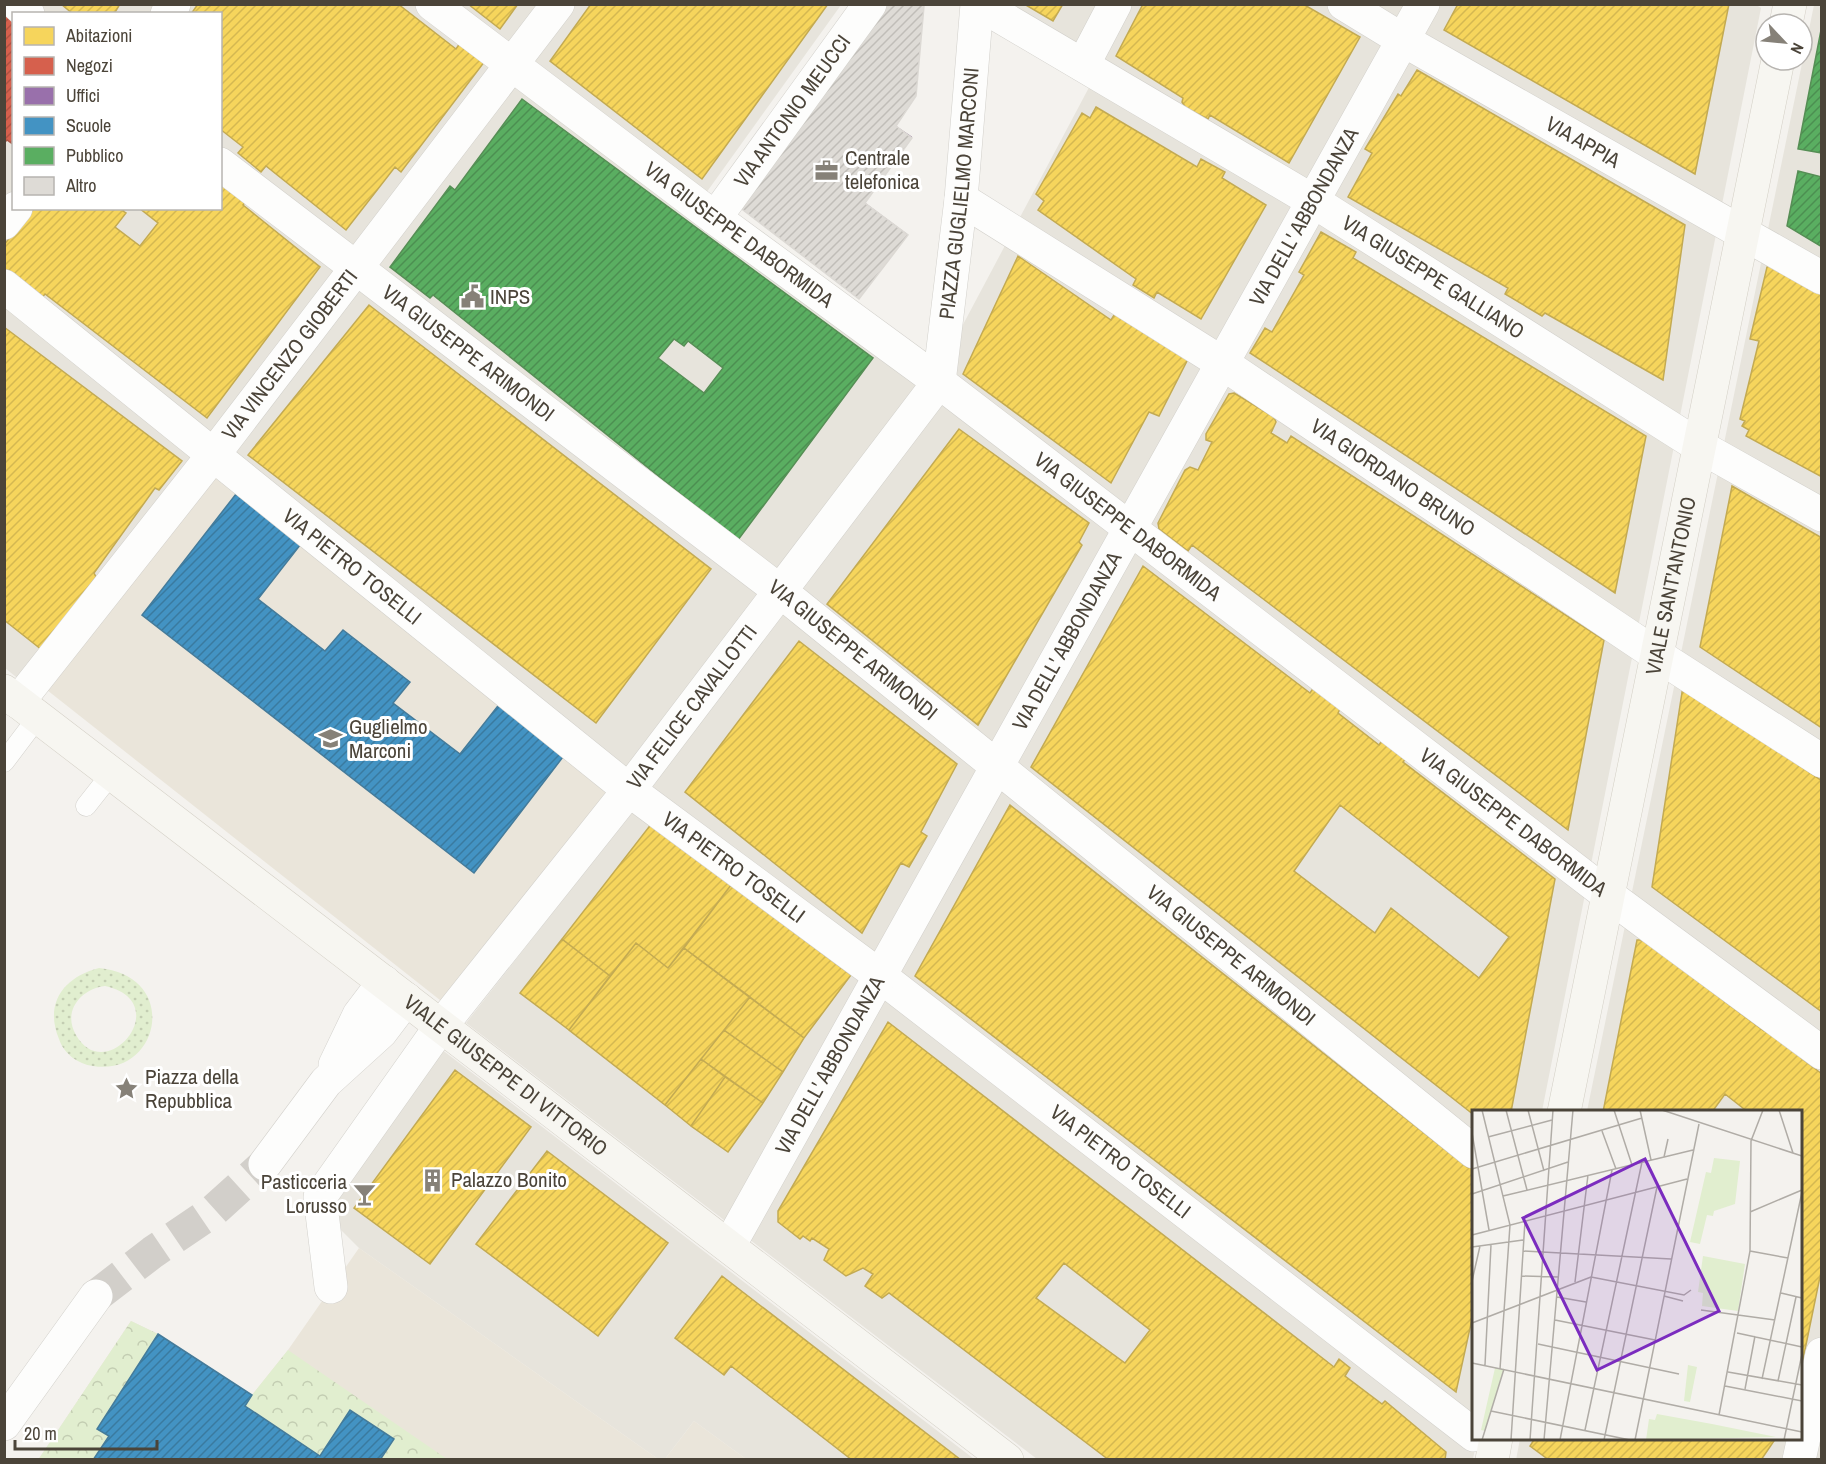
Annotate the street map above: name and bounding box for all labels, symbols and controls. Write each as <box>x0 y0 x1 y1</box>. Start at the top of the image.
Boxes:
legend <box>12 12 222 210</box>
north arrow <box>1754 12 1814 72</box>
text: Abitazioni <box>65 23 132 48</box>
street label: VIA ANTONIO MEUCCI <box>727 29 857 193</box>
text: N <box>1786 39 1809 58</box>
text: Negozi <box>66 53 113 78</box>
street label: PIAZZA GUGLIELMO MARCONI <box>932 66 986 321</box>
text: Uffici <box>66 83 100 108</box>
street label: VIA APPIA <box>1541 109 1626 175</box>
text: Scuole <box>66 113 111 138</box>
street label: VIA DELL' ABBONDANZA <box>1242 121 1366 311</box>
text: Pubblico <box>66 143 123 168</box>
place label: Centrale telefonica <box>845 143 920 196</box>
street label: VIA GIUSEPPE DABORMIDA <box>639 155 840 314</box>
office icon: Centrale telefonica <box>814 157 840 183</box>
text: Altro <box>65 173 96 198</box>
street label: VIA GIUSEPPE GALLIANO <box>1337 208 1530 346</box>
street label: VIA VINCENZO GIOBERTI <box>215 263 364 446</box>
street label: VIA GIUSEPPE ARIMONDI <box>376 278 561 428</box>
place label: INPS <box>490 282 530 311</box>
public building icon: INPS <box>459 284 485 310</box>
street label: VIA GIORDANO BRUNO <box>1305 412 1481 543</box>
street label: VIA GIUSEPPE DABORMIDA <box>1028 445 1228 608</box>
street label: VIALE SANT'ANTONIO <box>1638 494 1703 677</box>
street label: VIA PIETRO TOSELLI <box>277 501 428 631</box>
street label: VIA DELL' ABBONDANZA <box>1005 546 1128 735</box>
street label: VIA GIUSEPPE ARIMONDI <box>763 572 944 727</box>
street label: VIA FELICE CAVALLOTTI <box>620 619 764 795</box>
place label: Guglielmo Marconi <box>349 712 427 765</box>
school or university icon: Guglielmo Marconi <box>318 726 344 752</box>
street label: VIA GIUSEPPE DABORMIDA <box>1414 741 1614 903</box>
street label: VIA PIETRO TOSELLI <box>657 805 811 930</box>
street label: VIA GIUSEPPE ARIMONDI <box>1141 878 1322 1032</box>
street label: VIA DELL' ABBONDANZA <box>768 970 891 1160</box>
street label: VIALE GIUSEPPE DI VITTORIO <box>398 988 614 1163</box>
place label: Piazza della Repubblica <box>145 1062 239 1115</box>
place icon: Piazza della Repubblica <box>114 1076 140 1102</box>
street label: VIA PIETRO TOSELLI <box>1044 1098 1197 1225</box>
inset map <box>1472 1110 1802 1440</box>
place label: Palazzo Bonito <box>451 1165 567 1194</box>
place label: Pasticceria Lorusso <box>261 1167 347 1220</box>
building icon: Palazzo Bonito <box>420 1167 446 1193</box>
bar icon: Pasticceria Lorusso <box>352 1181 378 1207</box>
scale bar <box>15 1413 158 1451</box>
text: 20 m <box>24 1421 57 1446</box>

